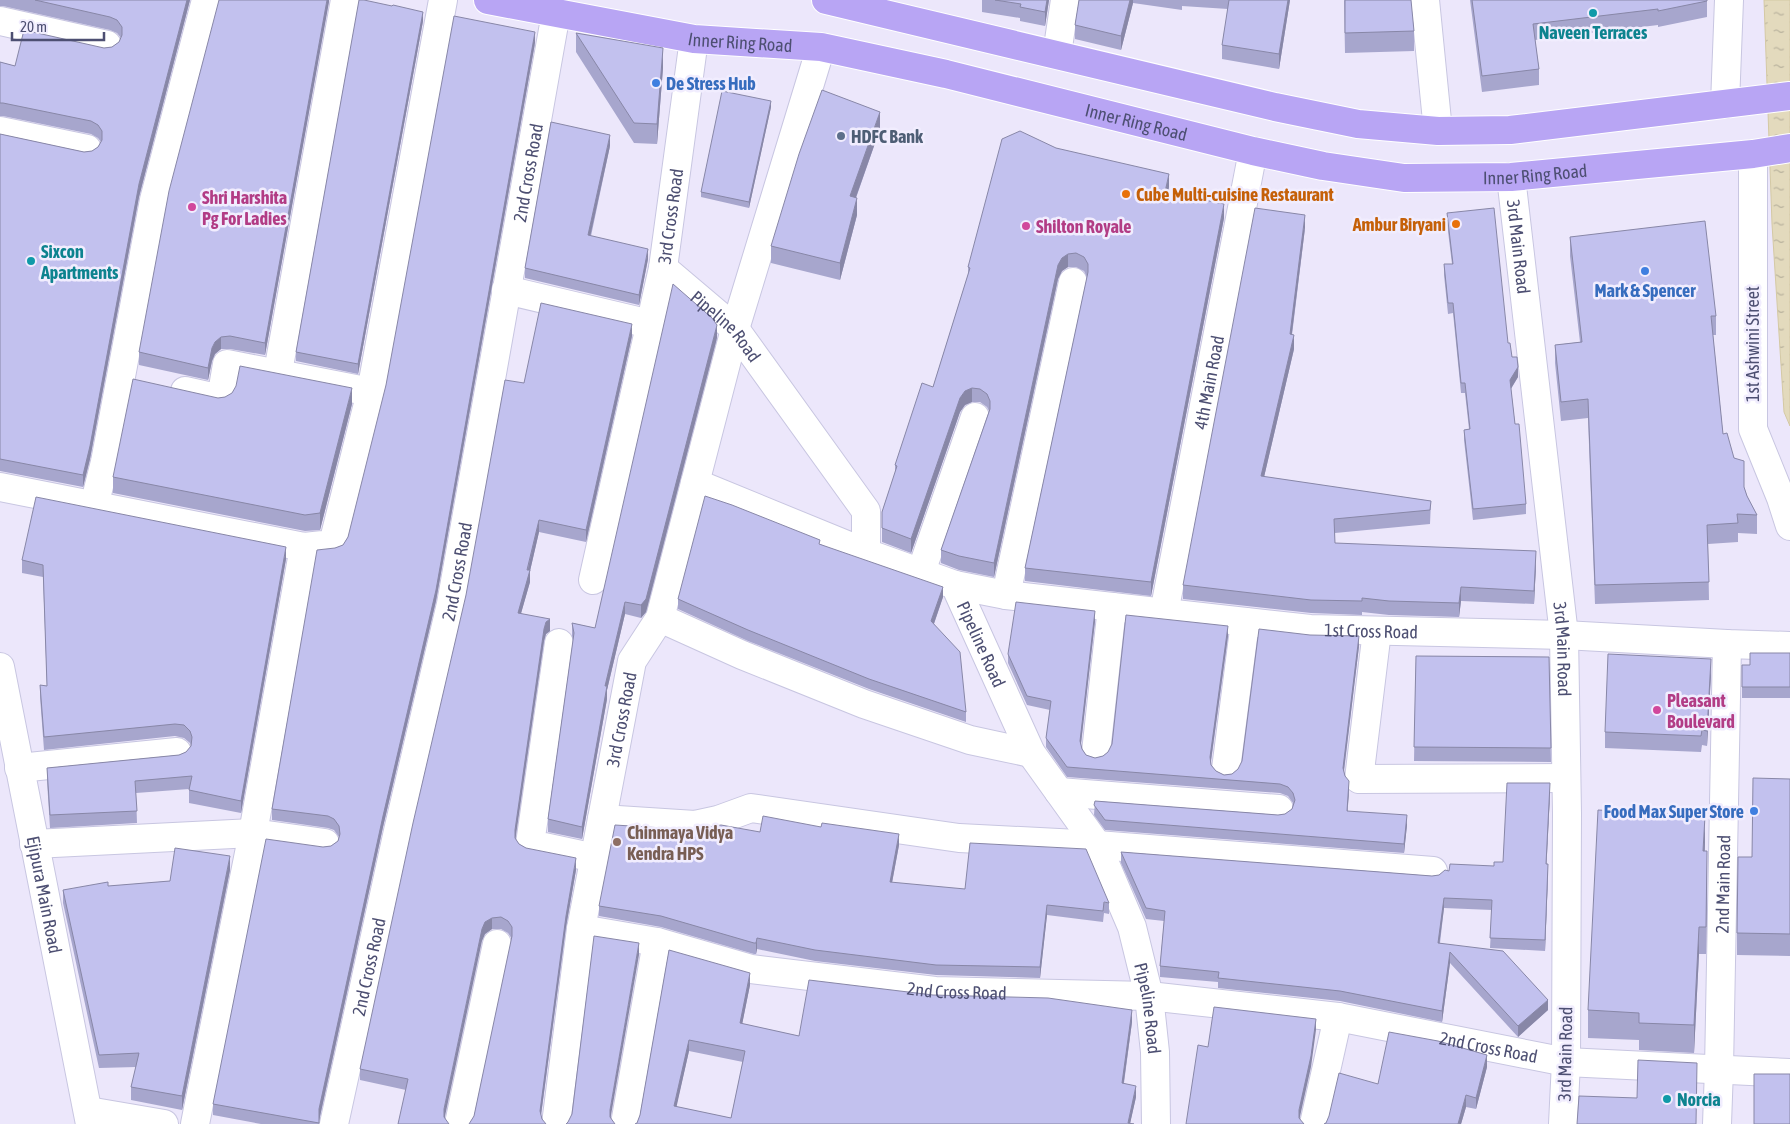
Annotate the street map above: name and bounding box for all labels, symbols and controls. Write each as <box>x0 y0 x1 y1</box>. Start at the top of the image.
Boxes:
marker: Naveen Terraces <box>1587 7 1599 19</box>
scale bar <box>12 10 105 42</box>
text: 20 m <box>20 18 47 35</box>
place label: Naveen Terraces <box>1539 22 1648 43</box>
street label: Inner Ring Road <box>686 28 793 56</box>
place label: De Stress Hub <box>666 73 756 94</box>
marker: De Stress Hub <box>650 77 662 89</box>
street label: Inner Ring Road <box>1083 99 1190 145</box>
street label: 2nd Cross Road <box>509 122 547 224</box>
place label: HDFC Bank <box>851 126 924 147</box>
marker: HDFC Bank <box>835 130 847 142</box>
street label: Inner Ring Road <box>1483 159 1588 188</box>
street label: 3rd Cross Road <box>653 167 687 265</box>
place label: Cube Multi-cuisine Restaurant <box>1136 184 1334 205</box>
place label: Shri Harshita Pg For Ladies <box>202 187 287 229</box>
marker: Cube Multi-cuisine Restaurant <box>1120 188 1132 200</box>
street label: 3rd Main Road <box>1503 198 1535 295</box>
marker: Shri Harshita Pg For Ladies <box>186 201 198 213</box>
place label: Ambur Biryani <box>1352 214 1446 235</box>
place label: Shilton Royale <box>1036 216 1132 237</box>
marker: Ambur Biryani <box>1450 218 1462 230</box>
marker: Shilton Royale <box>1020 220 1032 232</box>
place label: Sixcon Apartments <box>40 241 119 283</box>
marker: Sixcon Apartments <box>25 255 37 267</box>
marker: Mark & Spencer <box>1639 265 1651 277</box>
place label: Mark & Spencer <box>1594 280 1696 301</box>
street label: Pipeline Road <box>687 286 766 366</box>
street label: 1st Ashwini Street <box>1742 286 1763 402</box>
street label: 4th Main Road <box>1189 334 1228 431</box>
street label: 2nd Cross Road <box>437 521 476 623</box>
street label: Pipeline Road <box>953 598 1010 690</box>
street label: 3rd Main Road <box>1550 600 1576 697</box>
street label: 1st Cross Road <box>1324 619 1418 642</box>
street label: 3rd Cross Road <box>602 670 640 769</box>
place label: Pleasant Boulevard <box>1667 690 1735 732</box>
marker: Pleasant Boulevard <box>1651 704 1663 716</box>
place label: Food Max Super Store <box>1604 801 1744 822</box>
marker: Food Max Super Store <box>1748 805 1760 817</box>
place label: Chinmaya Vidya Kendra HPS <box>627 822 733 864</box>
street label: Ejipura Main Road <box>23 834 67 955</box>
street label: 2nd Main Road <box>1711 835 1734 933</box>
marker: Chinmaya Vidya Kendra HPS <box>611 836 623 848</box>
street label: 2nd Cross Road <box>347 916 389 1018</box>
street label: Pipeline Road <box>1131 960 1166 1055</box>
street label: 2nd Cross Road <box>906 977 1007 1003</box>
street label: 3rd Main Road <box>1554 1006 1576 1102</box>
street label: 2nd Cross Road <box>1438 1027 1540 1067</box>
place label: Norcia <box>1677 1089 1721 1110</box>
marker: Norcia <box>1661 1093 1673 1105</box>

